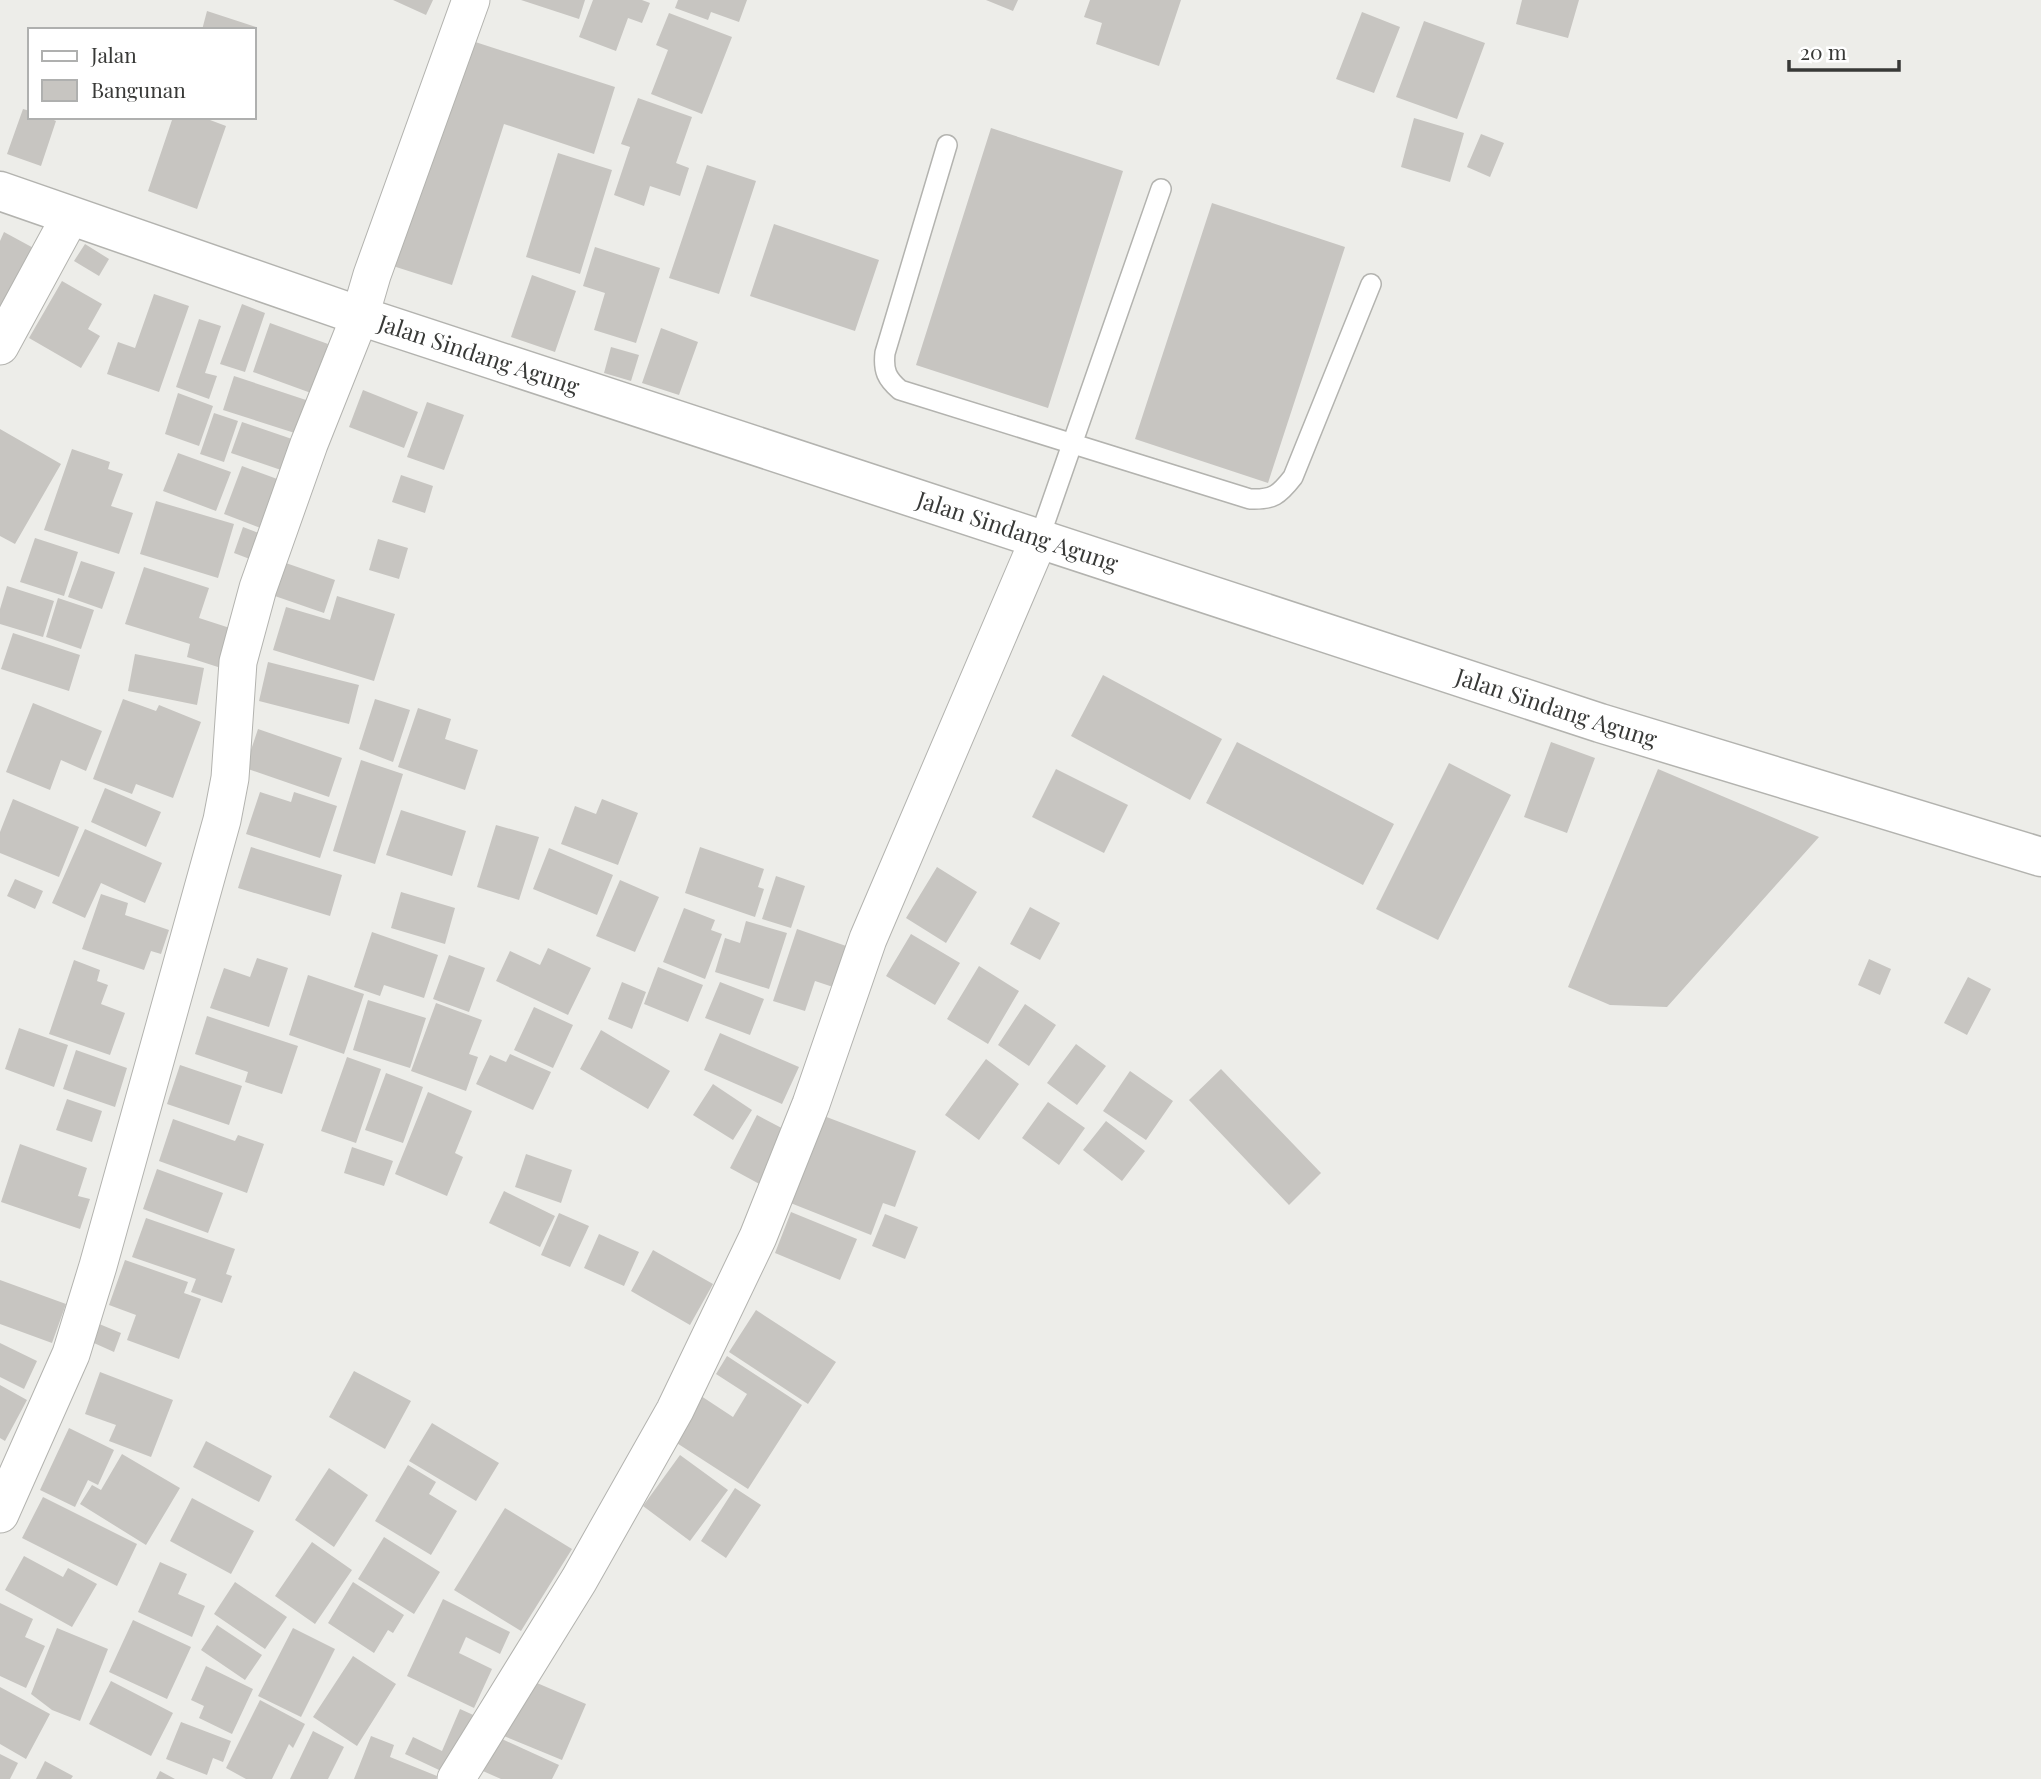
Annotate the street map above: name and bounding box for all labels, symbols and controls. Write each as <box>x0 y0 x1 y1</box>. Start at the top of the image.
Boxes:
legend <box>28 28 256 119</box>
scale bar <box>1789 28 1899 72</box>
text: 20 m <box>1800 37 1847 65</box>
text: Jalan <box>90 40 137 68</box>
text: Bangunan <box>91 75 186 103</box>
street label: Jalan Sindang Agung <box>374 306 584 401</box>
street label: Jalan Sindang Agung <box>912 483 1123 578</box>
street label: Jalan Sindang Agung <box>1451 659 1661 754</box>

